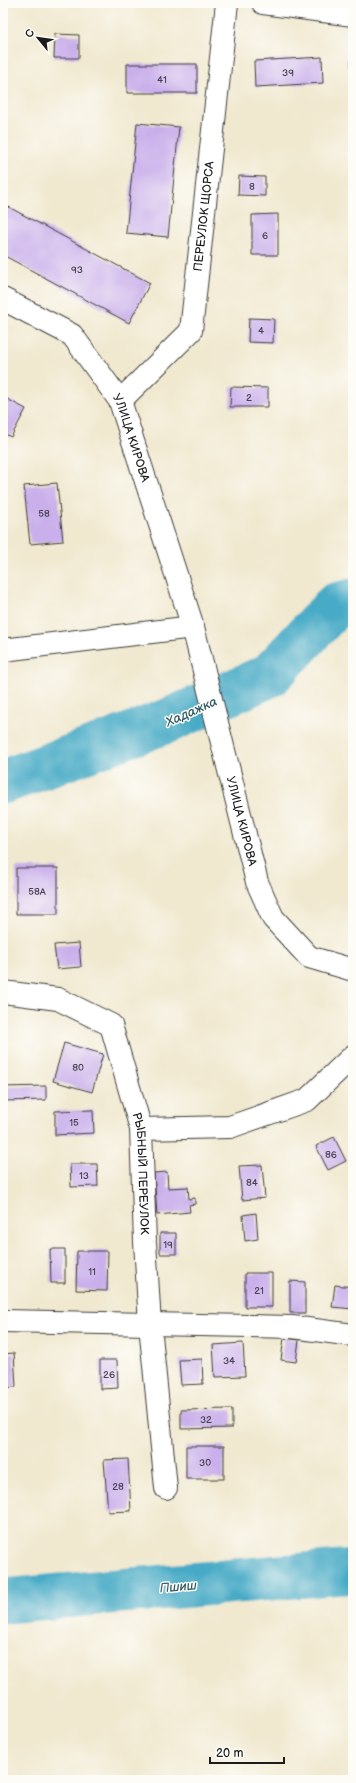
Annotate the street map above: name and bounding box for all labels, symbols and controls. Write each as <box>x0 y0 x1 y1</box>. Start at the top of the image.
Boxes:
north arrow <box>18 18 58 58</box>
text: С <box>22 27 37 40</box>
house number: 39 <box>282 67 294 79</box>
house number: 41 <box>157 74 167 86</box>
street label: ПЕРЕУЛОК ЩОРСА <box>191 160 218 272</box>
house number: 8 <box>249 181 255 193</box>
house number: 6 <box>262 230 268 242</box>
house number: 93 <box>71 264 83 276</box>
house number: 4 <box>258 325 264 337</box>
street label: УЛИЦА КИРОВА <box>109 391 153 485</box>
house number: 2 <box>246 392 252 404</box>
house number: 58 <box>38 508 50 520</box>
water label: Хадажка <box>162 693 220 731</box>
street label: УЛИЦА КИРОВА <box>223 775 260 868</box>
house number: 58А <box>28 886 47 898</box>
house number: 80 <box>72 1062 84 1074</box>
street label: РЫБНЫЙ ПЕРЕУЛОК <box>129 1111 152 1235</box>
house number: 15 <box>69 1117 79 1129</box>
house number: 86 <box>325 1149 337 1161</box>
house number: 13 <box>79 1170 89 1182</box>
house number: 84 <box>246 1177 258 1189</box>
house number: 19 <box>163 1239 173 1251</box>
house number: 11 <box>88 1266 96 1278</box>
house number: 21 <box>254 1285 264 1297</box>
house number: 34 <box>223 1355 235 1367</box>
house number: 26 <box>103 1369 115 1381</box>
house number: 32 <box>200 1414 212 1426</box>
house number: 30 <box>199 1457 211 1469</box>
house number: 28 <box>112 1481 124 1493</box>
water label: Пшиш <box>159 1577 197 1597</box>
scale bar <box>210 1739 284 1765</box>
text: 20 m <box>216 1746 243 1761</box>

